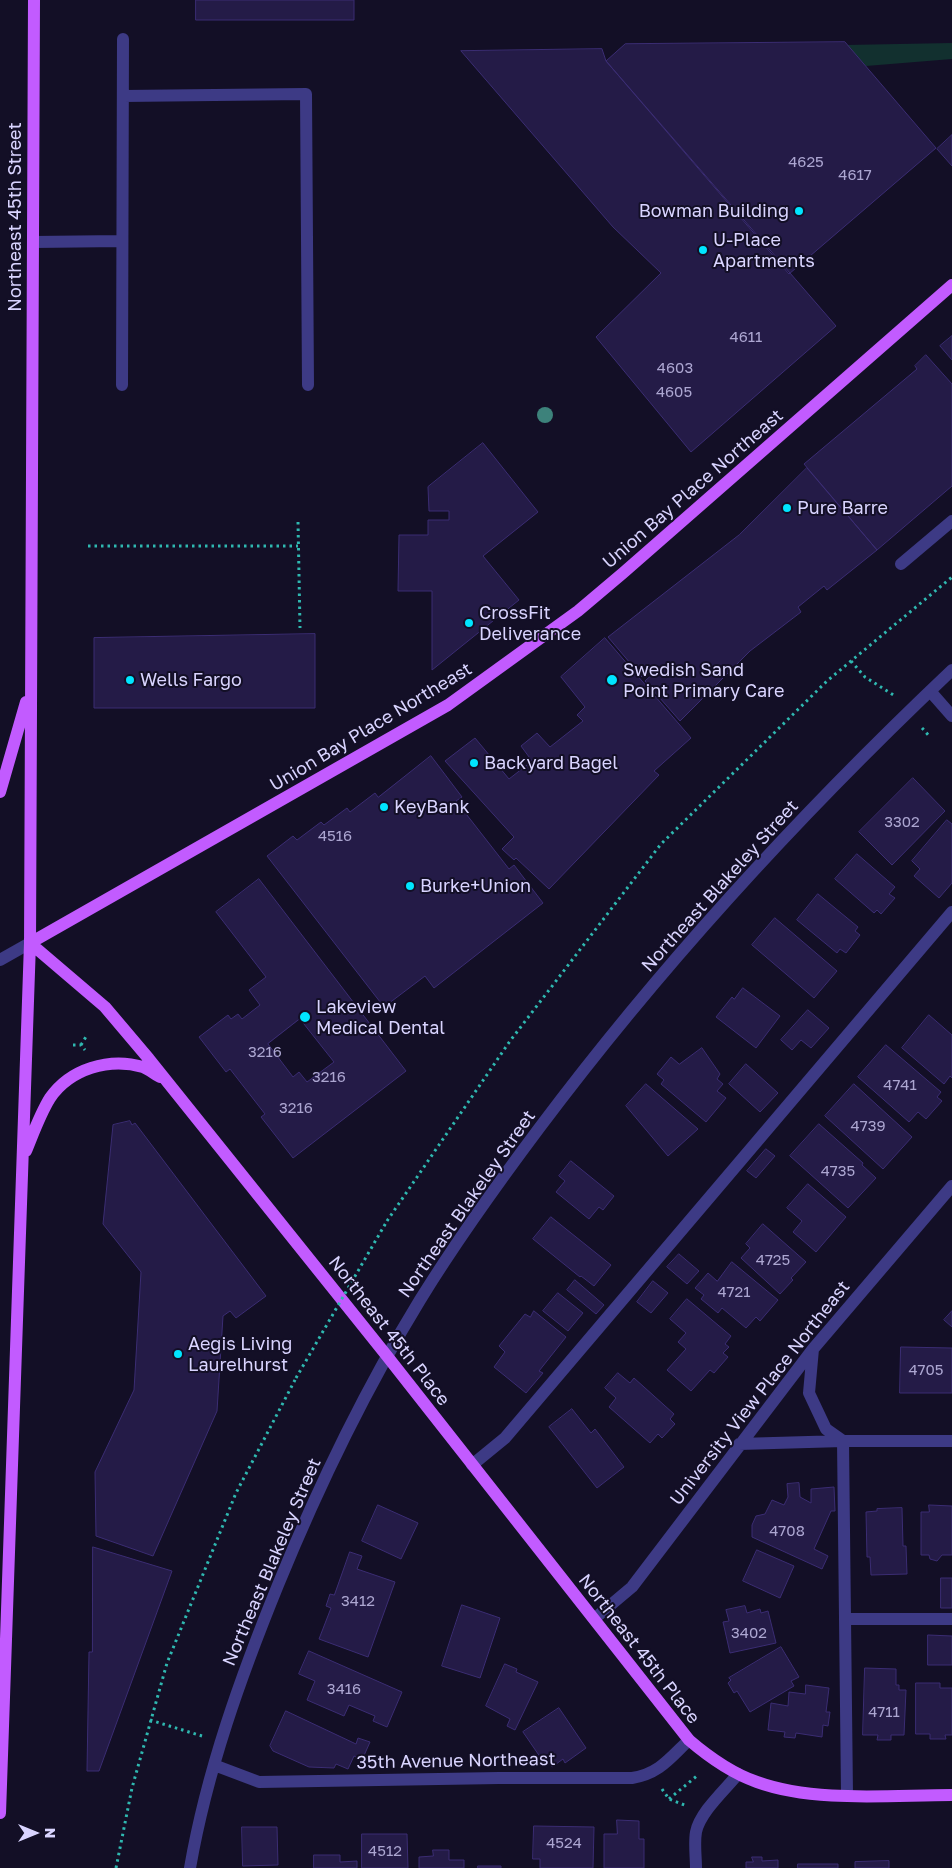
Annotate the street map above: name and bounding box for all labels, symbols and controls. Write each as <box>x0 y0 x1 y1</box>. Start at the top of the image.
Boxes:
street label: Northeast 45th Street <box>4 122 26 312</box>
house number: 4625 <box>788 153 824 171</box>
house number: 4617 <box>838 166 872 184</box>
place label: Bowman Building <box>639 200 789 222</box>
marker: Bowman Building <box>793 205 805 217</box>
place label: U-Place Apartments <box>713 229 815 272</box>
marker: U-Place Apartments <box>697 244 709 256</box>
house number: 4611 <box>730 328 762 346</box>
house number: 4603 <box>657 359 693 377</box>
house number: 4605 <box>656 383 692 401</box>
street label: Union Bay Place Northeast <box>598 405 788 573</box>
place label: Pure Barre <box>797 497 888 519</box>
marker: Pure Barre <box>781 502 793 514</box>
place label: CrossFit Deliverance <box>479 602 581 644</box>
marker: CrossFit Deliverance <box>463 617 475 629</box>
street label: Union Bay Place Northeast <box>266 658 476 796</box>
place label: Swedish Sand Point Primary Care <box>623 659 784 702</box>
place label: Wells Fargo <box>140 669 242 691</box>
marker: Swedish Sand Point Primary Care <box>605 673 619 687</box>
marker: Wells Fargo <box>124 674 136 686</box>
place label: Backyard Bagel <box>484 752 618 774</box>
marker: Backyard Bagel <box>468 757 480 769</box>
place label: KeyBank <box>394 796 470 818</box>
street label: Northeast Blakeley Street <box>637 796 803 976</box>
marker: KeyBank <box>378 801 390 813</box>
house number: 3302 <box>884 813 920 831</box>
house number: 4516 <box>318 827 352 845</box>
place label: Burke+Union <box>420 875 531 897</box>
marker: Burke+Union <box>404 880 416 892</box>
place label: Lakeview Medical Dental <box>316 996 445 1038</box>
marker: Lakeview Medical Dental <box>298 1010 312 1024</box>
house number: 3216 <box>248 1043 282 1061</box>
house number: 3216 <box>312 1068 346 1086</box>
house number: 4741 <box>883 1076 917 1094</box>
house number: 3216 <box>279 1099 313 1117</box>
street label: Northeast Blakeley Street <box>394 1106 540 1302</box>
house number: 4739 <box>851 1117 885 1135</box>
house number: 4735 <box>821 1162 855 1180</box>
house number: 4725 <box>756 1251 790 1269</box>
street label: Northeast 45th Place <box>324 1252 454 1410</box>
street label: University View Place Northeast <box>666 1276 854 1510</box>
house number: 4721 <box>717 1283 751 1301</box>
place label: Aegis Living Laurelhurst <box>188 1333 292 1376</box>
marker: Aegis Living Laurelhurst <box>172 1348 184 1360</box>
house number: 4705 <box>908 1361 944 1379</box>
street label: Northeast Blakeley Street <box>218 1455 326 1669</box>
house number: 4708 <box>769 1522 805 1540</box>
street label: Northeast 45th Place <box>574 1570 704 1728</box>
house number: 3412 <box>341 1592 375 1610</box>
house number: 3402 <box>731 1624 767 1642</box>
house number: 3416 <box>327 1680 361 1698</box>
house number: 4711 <box>868 1703 900 1721</box>
street label: 35th Avenue Northeast <box>356 1748 556 1774</box>
north arrow <box>10 1808 60 1858</box>
text: N <box>42 1828 59 1838</box>
house number: 4524 <box>546 1834 582 1852</box>
house number: 4512 <box>368 1842 402 1860</box>

